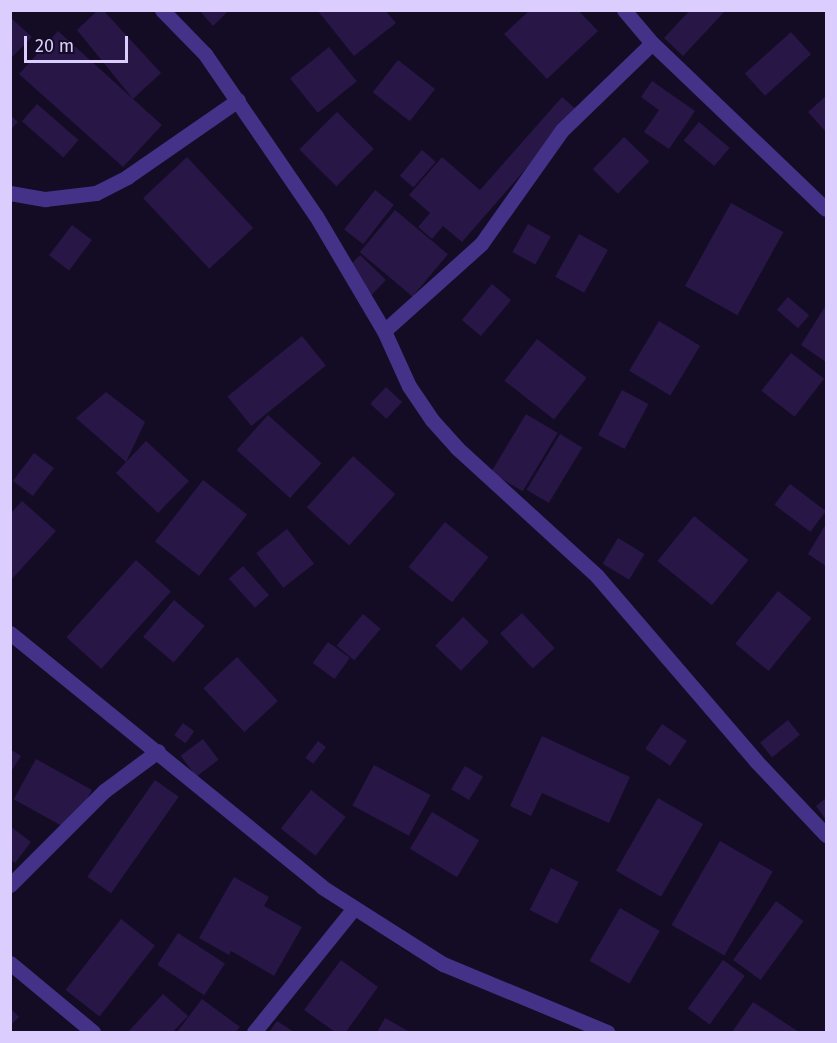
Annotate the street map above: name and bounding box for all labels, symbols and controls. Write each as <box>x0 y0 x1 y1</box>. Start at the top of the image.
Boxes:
scale bar <box>27 24 130 62</box>
text: 20 m <box>35 35 74 57</box>

